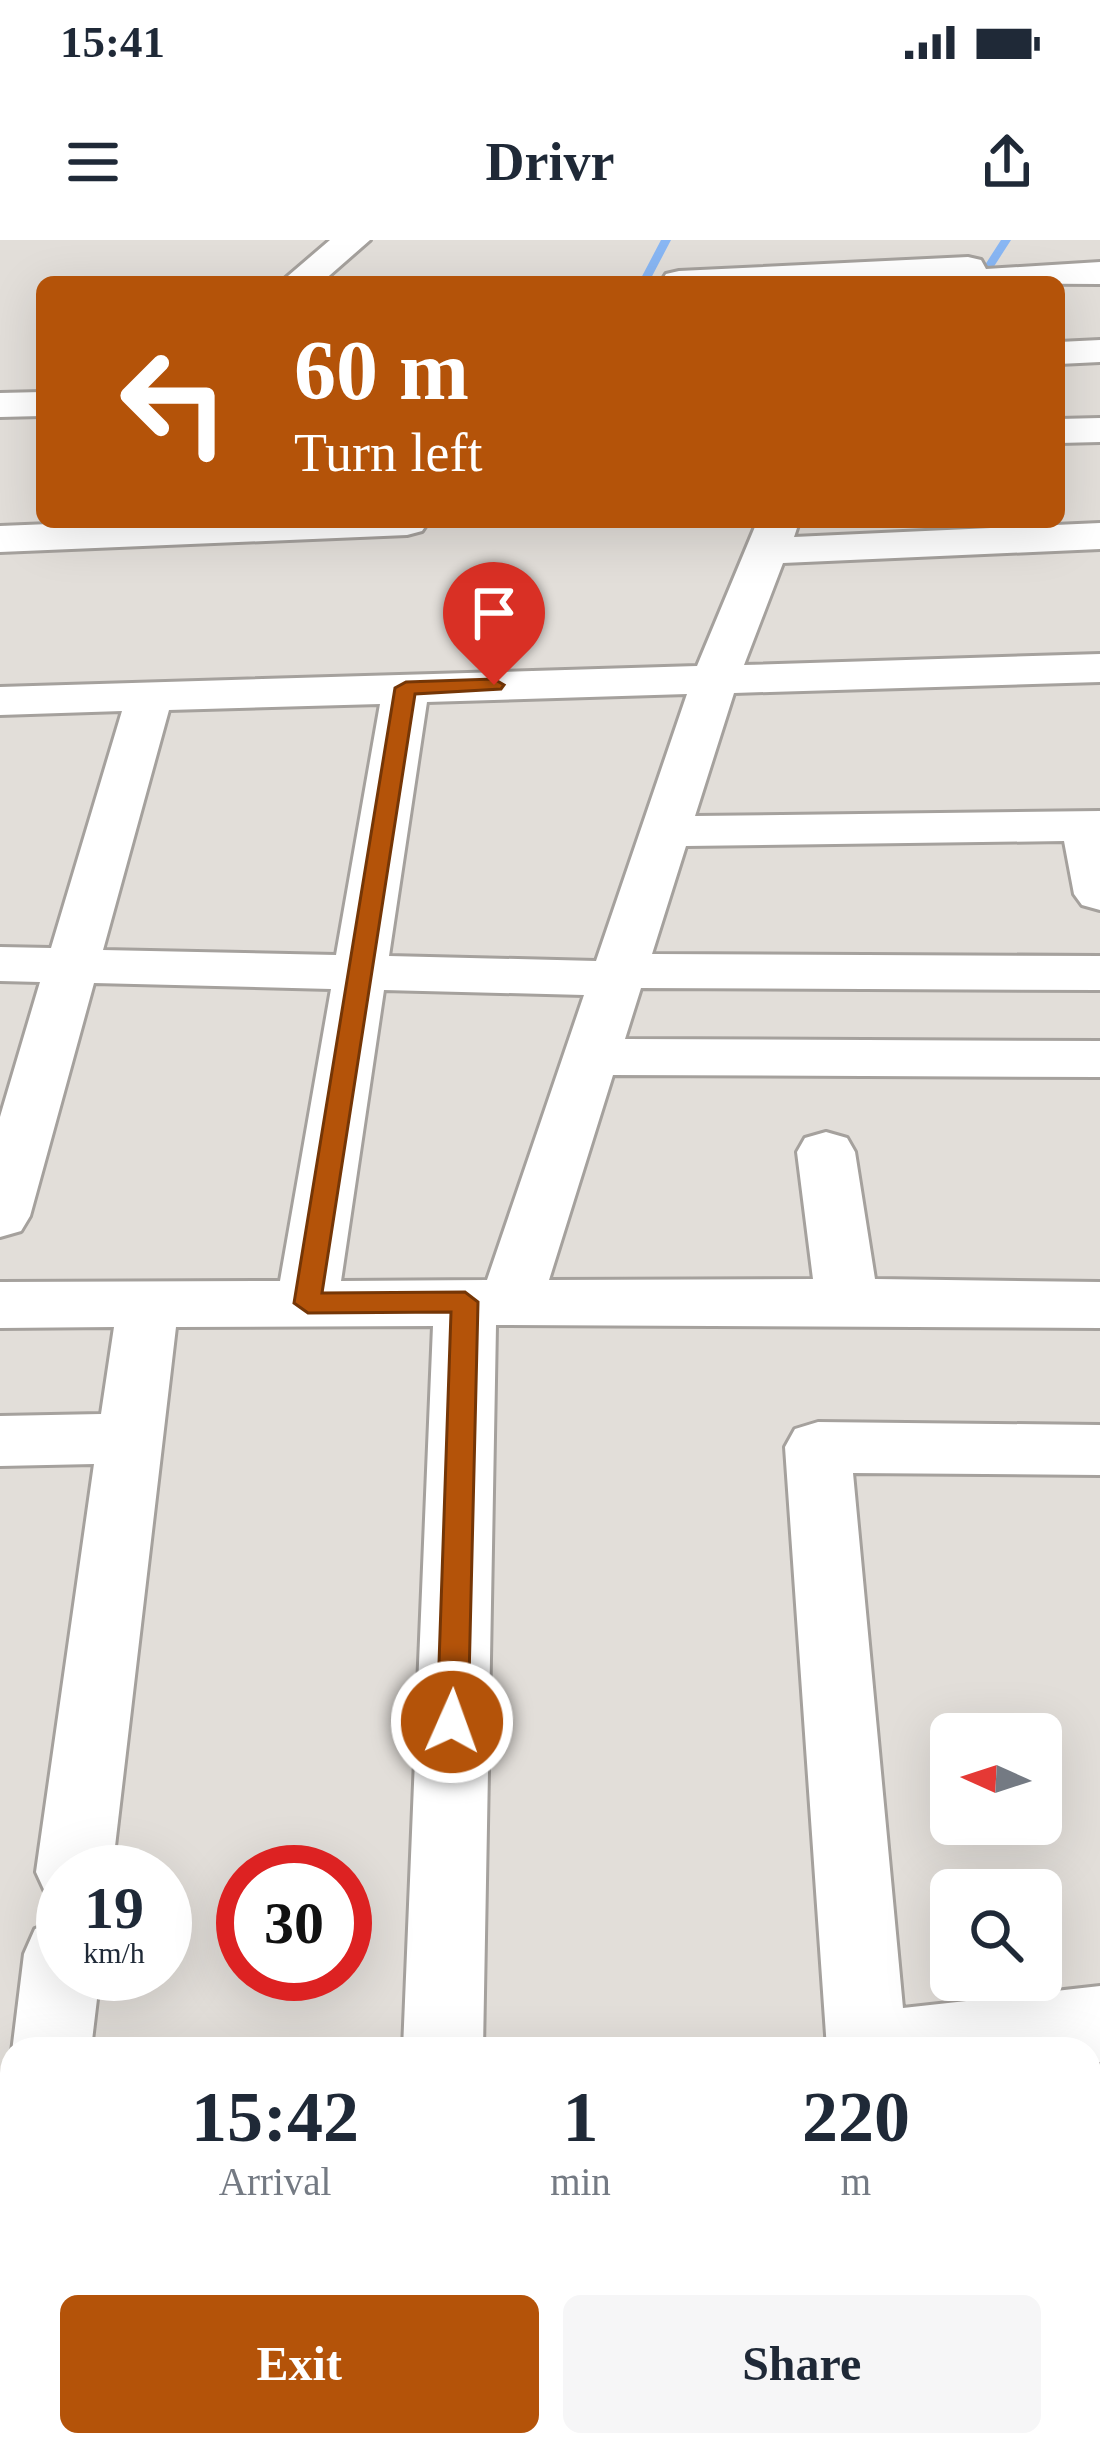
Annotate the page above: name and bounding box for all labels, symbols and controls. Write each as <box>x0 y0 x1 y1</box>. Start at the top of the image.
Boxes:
text: 15:41 <box>60 17 165 67</box>
icon: menu <box>60 129 126 195</box>
icon: share <box>974 129 1040 195</box>
text: Drivr <box>486 132 614 192</box>
icon: left <box>96 324 252 480</box>
text: 60 m <box>294 324 469 417</box>
text: Turn left <box>294 423 483 483</box>
pin <box>443 562 545 685</box>
icon: arrive <box>461 580 527 646</box>
position arrow <box>389 1659 515 1785</box>
north arrow <box>930 1713 1062 1845</box>
map controls <box>930 1713 1062 2001</box>
speed limit sign: 30 <box>216 1845 372 2001</box>
button: search <box>930 1869 1062 2001</box>
text: 19 <box>84 1875 144 1941</box>
text: km/h <box>83 1936 145 1969</box>
text: 15:42 <box>191 2077 359 2157</box>
text: 1 <box>562 2077 598 2157</box>
text: 220 <box>802 2077 910 2157</box>
text: Arrival <box>219 2160 331 2203</box>
text: min <box>550 2160 611 2203</box>
text: m <box>841 2160 871 2203</box>
button: Exit <box>60 2295 539 2433</box>
button: Share <box>563 2295 1041 2433</box>

